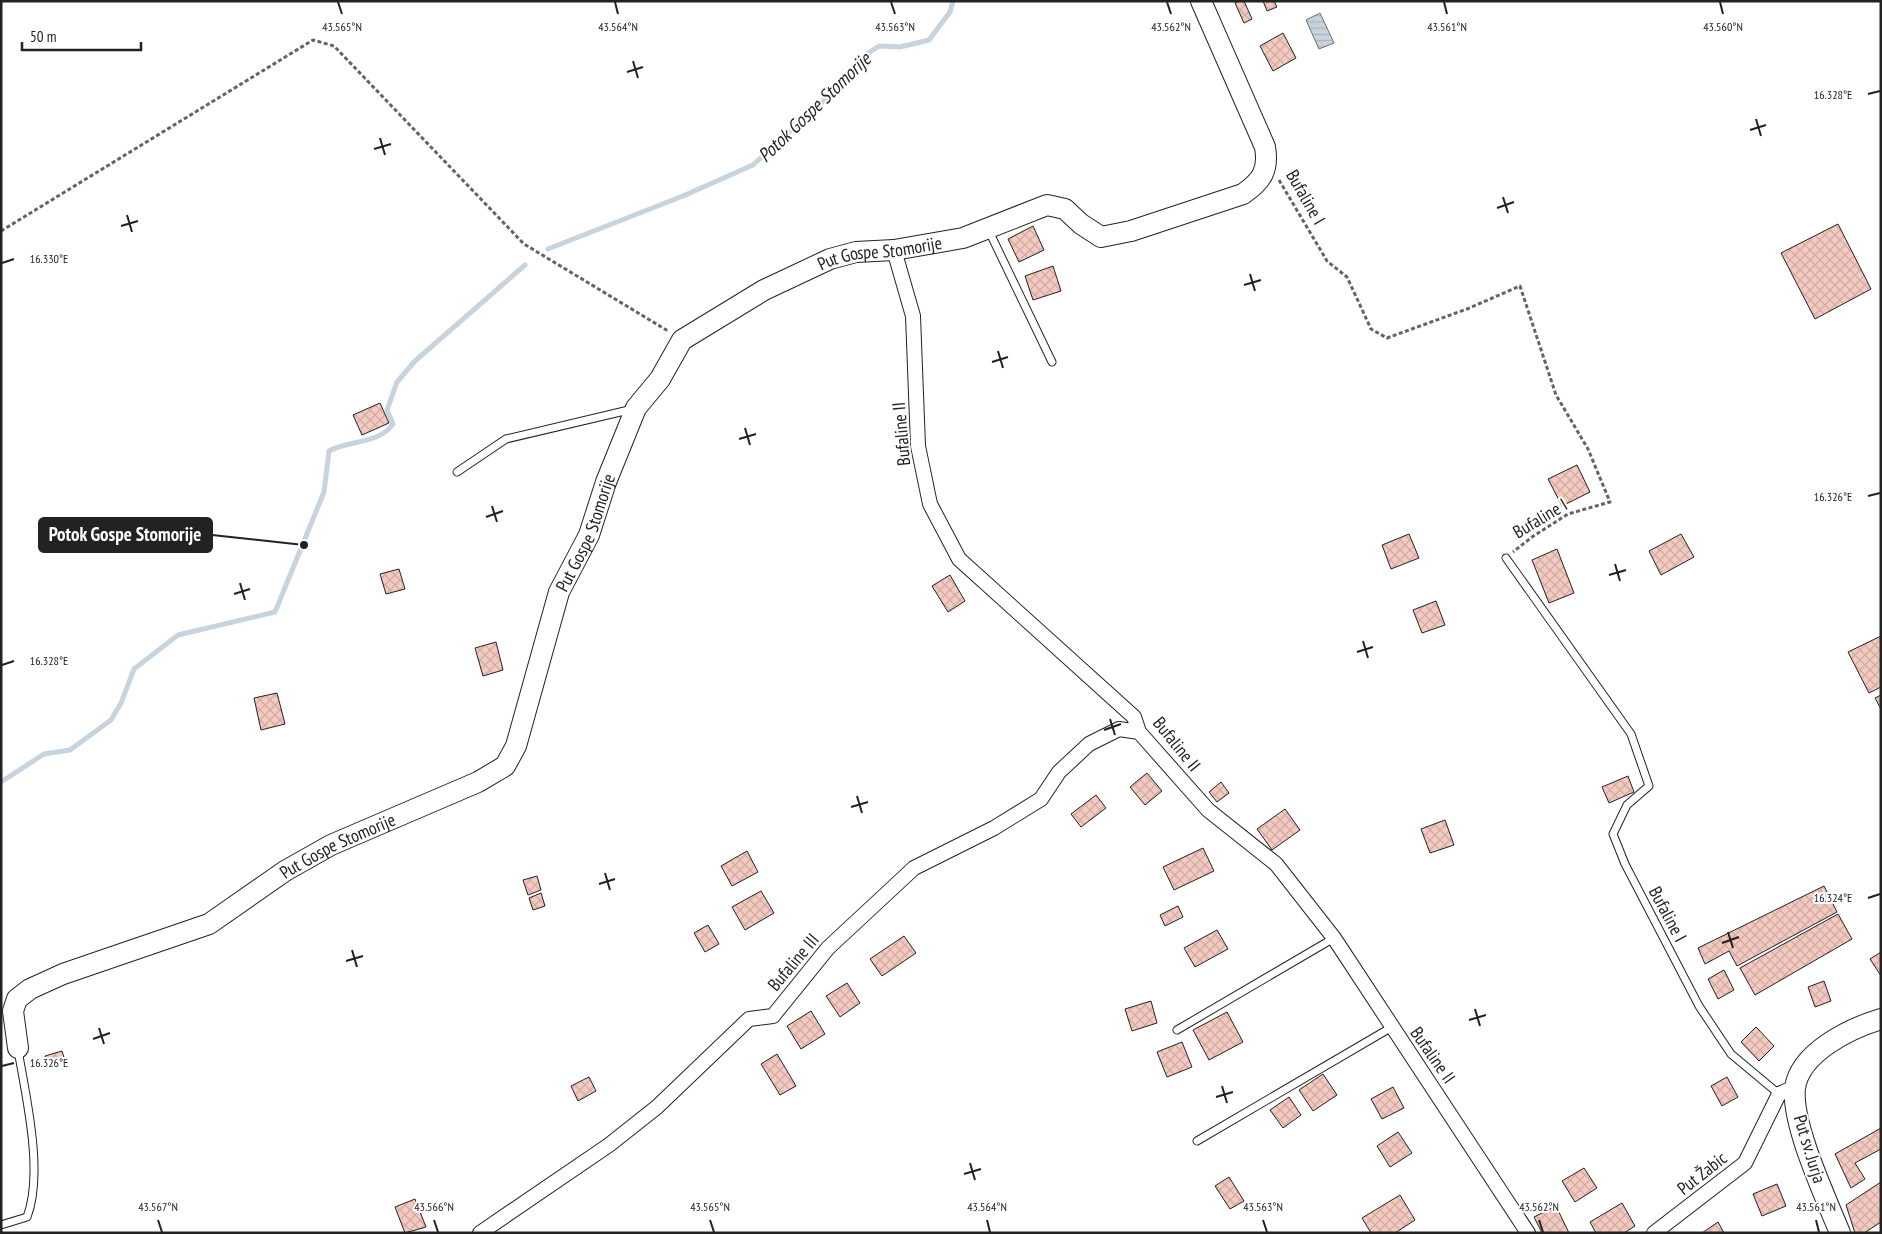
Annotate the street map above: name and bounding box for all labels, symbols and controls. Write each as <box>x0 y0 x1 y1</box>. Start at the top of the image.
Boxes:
text: 43.565°N <box>322 19 362 34</box>
text: 43.564°N <box>598 19 638 34</box>
text: 43.563°N <box>875 19 915 34</box>
text: 43.562°N <box>1151 19 1191 34</box>
text: 43.561°N <box>1427 19 1467 34</box>
text: 43.560°N <box>1703 19 1743 34</box>
scale bar <box>22 20 141 52</box>
text: 50 m <box>30 27 56 46</box>
water label: Potok Gospe Stomorije <box>752 46 876 167</box>
text: 16.328°E <box>1814 87 1852 102</box>
street label: Bufaline I <box>1281 165 1331 229</box>
street label: Put Gospe Stomorije <box>814 230 944 275</box>
text: 16.330°E <box>30 251 68 266</box>
street label: Bufaline II <box>887 401 915 467</box>
street label: Put Gospe Stomorije <box>550 470 620 595</box>
text: 16.326°E <box>1814 489 1852 504</box>
street label: Bufaline I <box>1509 493 1571 543</box>
callout: Potok Gospe Stomorije <box>39 518 212 552</box>
text: Potok Gospe Stomorije <box>49 522 201 546</box>
text: 16.328°E <box>30 653 68 668</box>
street label: Bufaline II <box>1148 712 1206 776</box>
street label: Put Gospe Stomorije <box>275 807 399 883</box>
street label: Bufaline I <box>1644 882 1692 946</box>
text: 16.324°E <box>1814 890 1852 905</box>
street label: Bufaline III <box>762 929 824 995</box>
street label: Bufaline II <box>1405 1022 1461 1088</box>
text: 16.326°E <box>30 1055 68 1070</box>
street label: Put sv. Jurja <box>1789 1112 1831 1186</box>
street label: Put Žabic <box>1673 1146 1732 1200</box>
text: 43.567°N <box>138 1199 178 1214</box>
text: 43.566°N <box>414 1199 454 1214</box>
text: 43.565°N <box>690 1199 730 1214</box>
text: 43.564°N <box>967 1199 1007 1214</box>
text: 43.563°N <box>1243 1199 1283 1214</box>
text: 43.562°N <box>1519 1199 1559 1214</box>
text: 43.561°N <box>1796 1199 1836 1214</box>

